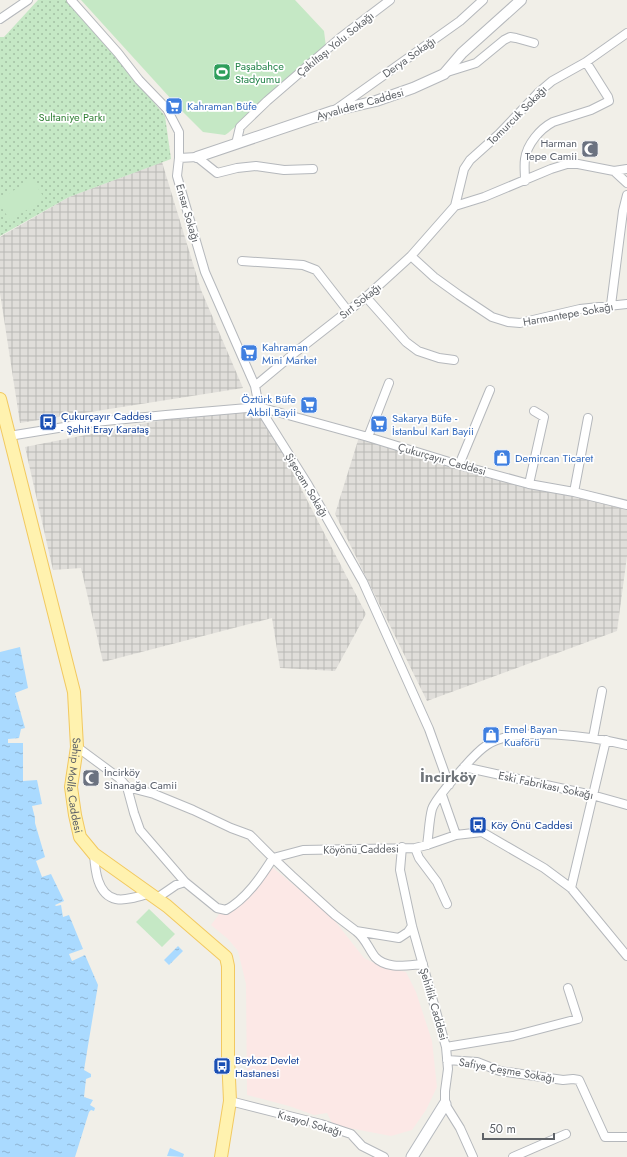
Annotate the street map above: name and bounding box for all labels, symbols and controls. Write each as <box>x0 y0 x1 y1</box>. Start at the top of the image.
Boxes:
street label: Çakıltaşı Yolu Sokağı <box>293 8 377 80</box>
street label: Derya Sokağı <box>379 33 439 81</box>
place label: Paşabahçe Stadyumu <box>235 58 284 87</box>
sports icon: Paşabahçe Stadyumu <box>212 62 232 82</box>
street label: Tomurcuk Sokağı <box>484 82 550 148</box>
street label: Ayvalıdere Caddesi <box>314 84 406 124</box>
supermarket icon: Kahraman Büfe <box>164 96 184 116</box>
place label: Kahraman Büfe <box>187 98 257 114</box>
park label: Sultaniye Parkı <box>38 109 106 125</box>
place label: Harman Tepe Camii <box>525 135 577 164</box>
mosque icon: Harman Tepe Camii <box>580 139 600 159</box>
street label: Ensar Sokağı <box>172 182 204 244</box>
street label: Sırt Sokağı <box>336 279 384 323</box>
street label: Harmantepe Sokağı <box>522 298 614 330</box>
place label: Kahraman Mini Market <box>262 339 317 368</box>
supermarket icon: Kahraman Mini Market <box>239 343 259 363</box>
place label: Öztürk Büfe Akbil Bayii <box>241 391 296 420</box>
supermarket icon: Öztürk Büfe Akbil Bayii <box>299 395 319 415</box>
place label: Çukurçayır Caddesi - Şehit Eray Karataş <box>61 408 152 437</box>
place label: Sakarya Büfe - İstanbul Kart Bayii <box>392 410 474 439</box>
bus stop icon: Çukurçayır Caddesi - Şehit Eray Karataş <box>38 412 58 432</box>
supermarket icon: Sakarya Büfe - İstanbul Kart Bayii <box>369 414 389 434</box>
street label: Çukurçayır Caddesi <box>396 439 488 479</box>
shop icon: Demircan Ticaret <box>492 448 512 468</box>
street label: Şişecam Sokağı <box>281 450 333 520</box>
place label: Demircan Ticaret <box>515 450 594 466</box>
place label: Emel Bayan Kuaförü <box>504 721 557 750</box>
shop icon: Emel Bayan Kuaförü <box>481 725 501 745</box>
street label: Sahip Molla Caddesi <box>63 737 87 835</box>
place label: İncirköy Sinanağa Camii <box>104 764 177 793</box>
district label: İncirköy <box>420 766 476 788</box>
street label: Eski Fabrikası Sokağı <box>497 767 595 803</box>
mosque icon: İncirköy Sinanağa Camii <box>81 768 101 788</box>
bus stop icon: Köy Önü Caddesi <box>468 815 488 835</box>
place label: Köy Önü Caddesi <box>491 817 573 833</box>
street label: Köyönü Caddesi <box>323 840 399 858</box>
street label: Şehitlik Caddesi <box>416 966 452 1042</box>
place label: Beykoz Devlet Hastanesi <box>235 1052 299 1081</box>
street label: Safiye Çeşme Sokağı <box>458 1054 556 1086</box>
bus stop icon: Beykoz Devlet Hastanesi <box>212 1056 232 1076</box>
street label: Kısayol Sokağı <box>276 1106 344 1140</box>
scale bar <box>483 1115 554 1141</box>
text: 50 m <box>489 1120 516 1138</box>

